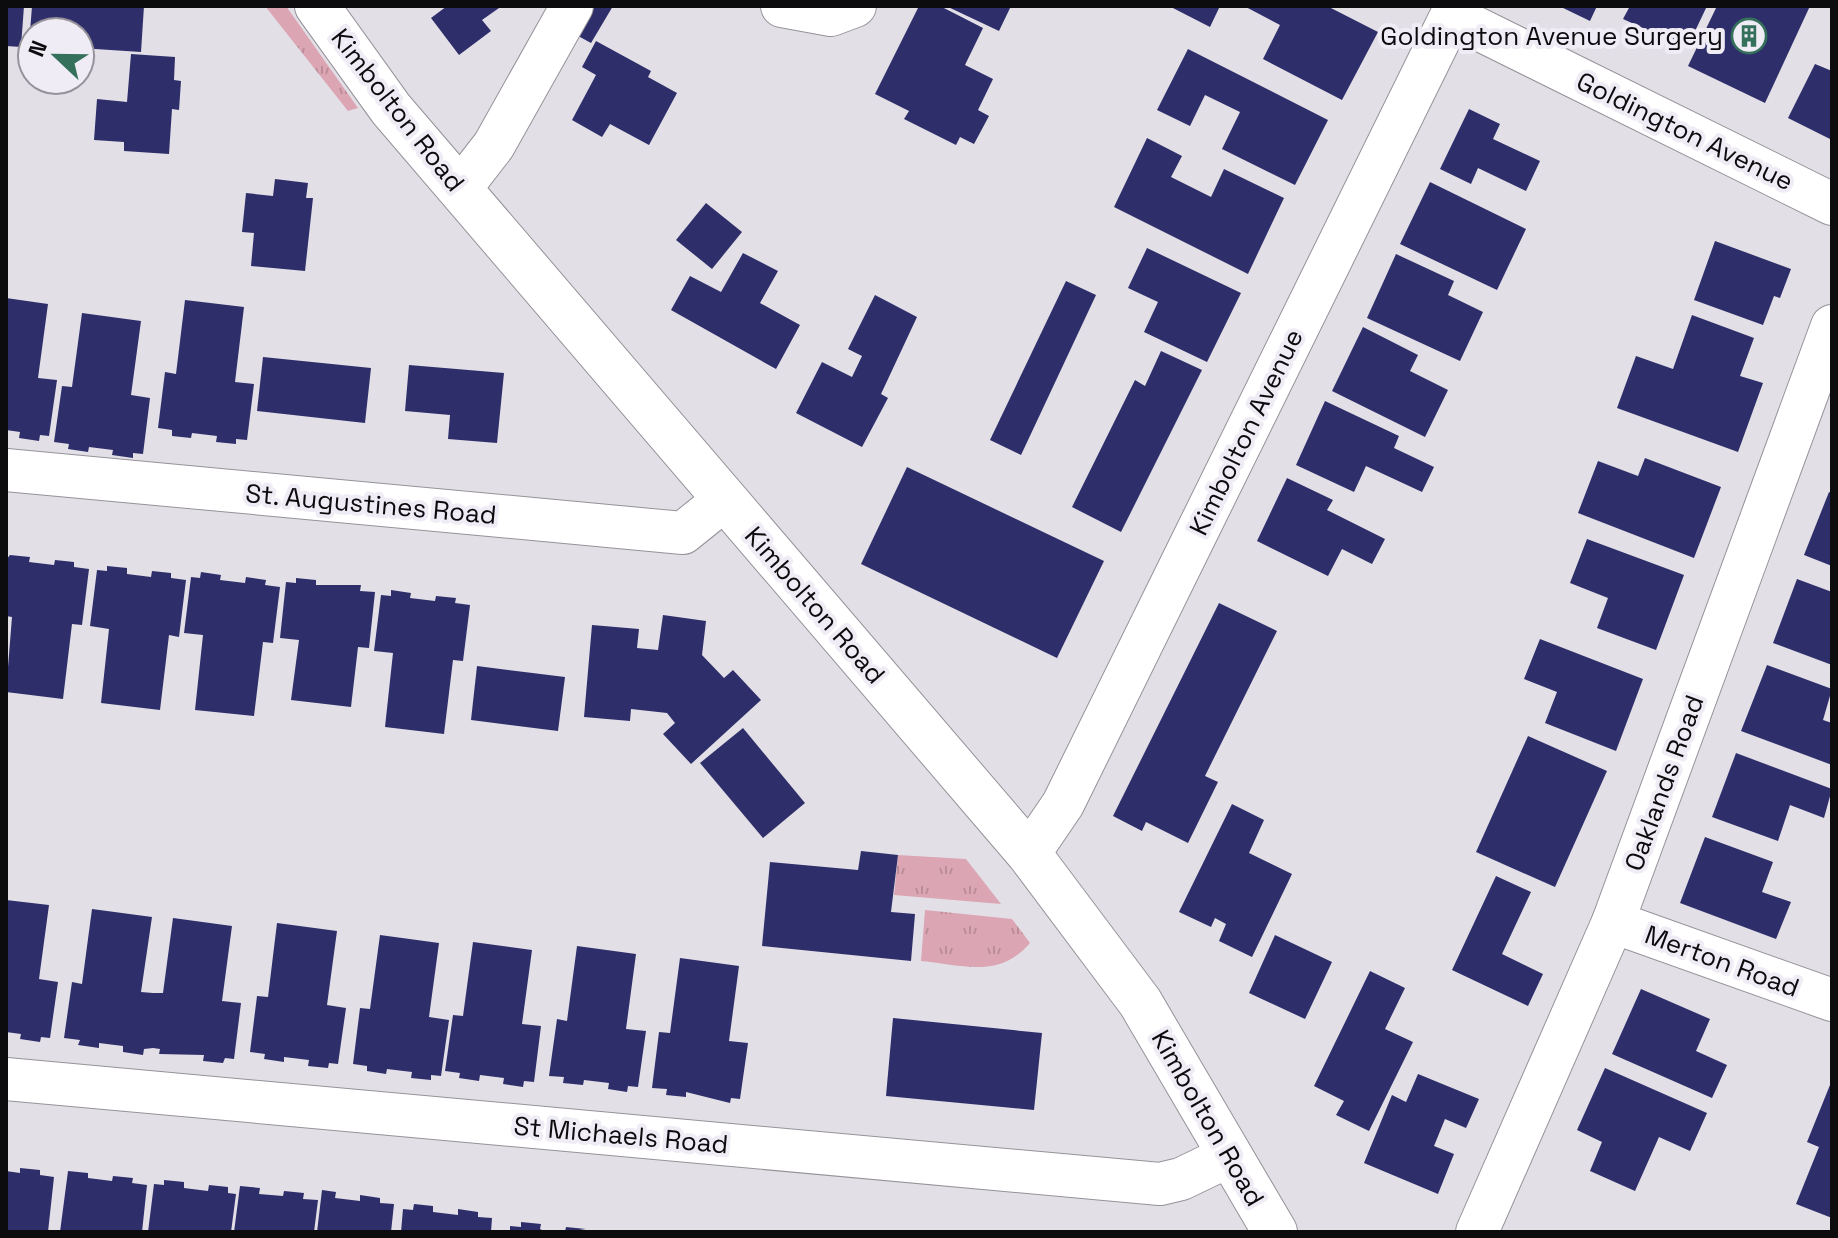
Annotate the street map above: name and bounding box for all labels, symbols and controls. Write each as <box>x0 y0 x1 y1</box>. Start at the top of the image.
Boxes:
north arrow <box>16 16 96 96</box>
building icon: Goldington Avenue Surgery <box>1730 17 1768 55</box>
place label: Goldington Avenue Surgery <box>1380 19 1723 53</box>
street label: Kimbolton Road <box>324 22 472 198</box>
text: N <box>22 36 53 61</box>
street label: Goldington Avenue <box>1571 64 1799 198</box>
street label: Kimbolton Avenue <box>1181 323 1311 541</box>
street label: St. Augustines Road <box>244 476 498 532</box>
street label: Kimbolton Road <box>737 519 893 691</box>
street label: Oaklands Road <box>1616 690 1712 876</box>
street label: Merton Road <box>1640 917 1804 1005</box>
street label: Kimbolton Road <box>1144 1024 1272 1212</box>
street label: St Michaels Road <box>512 1109 730 1161</box>

